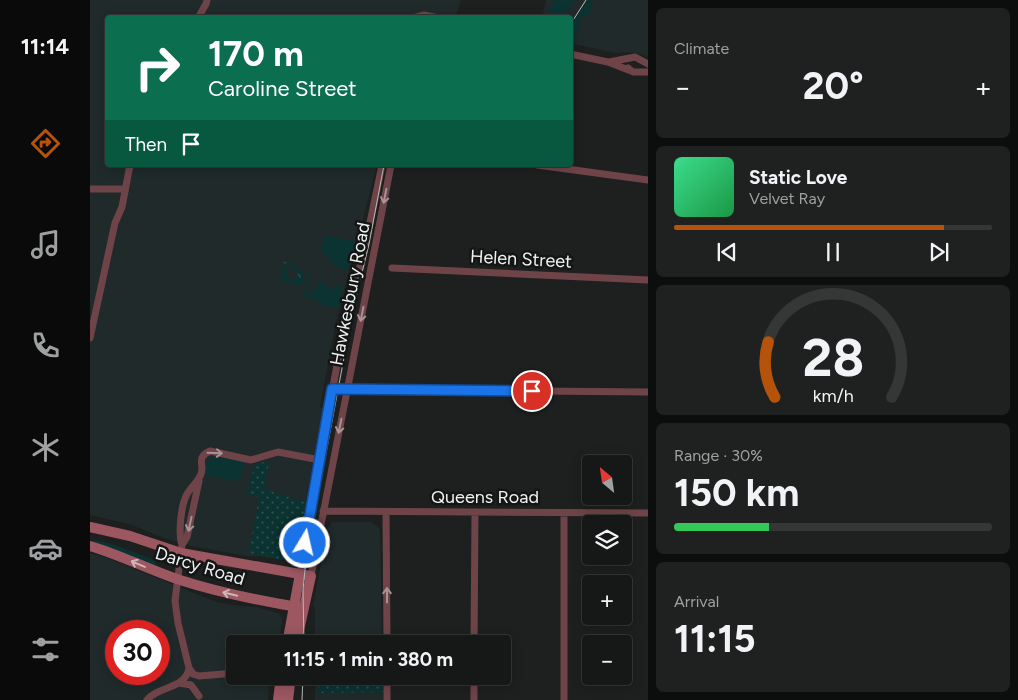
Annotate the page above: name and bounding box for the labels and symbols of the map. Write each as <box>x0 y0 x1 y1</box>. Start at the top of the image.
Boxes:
one-way arrow <box>380 188 389 204</box>
street label: Hawkesbury Road <box>325 221 375 367</box>
street label: Helen Street <box>469 245 573 273</box>
one-way arrow <box>357 306 367 322</box>
pin <box>511 370 553 412</box>
one-way arrow <box>335 418 345 434</box>
one-way arrow <box>207 448 223 458</box>
north arrow <box>582 455 632 505</box>
street label: Queens Road <box>431 486 539 508</box>
one-way arrow <box>185 515 194 531</box>
position arrow <box>278 516 330 568</box>
street label: Darcy Road <box>153 542 247 590</box>
one-way arrow <box>131 558 146 568</box>
one-way arrow <box>382 587 392 604</box>
one-way arrow <box>222 589 238 598</box>
speed limit sign: 30 <box>105 620 170 685</box>

